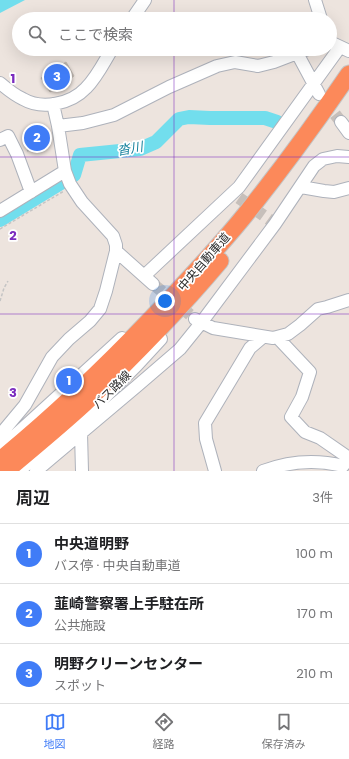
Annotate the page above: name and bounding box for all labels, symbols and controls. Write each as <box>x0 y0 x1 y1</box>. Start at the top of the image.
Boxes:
search box <box>12 12 337 56</box>
icon: search <box>26 23 48 45</box>
text: ここで検索 <box>58 24 133 45</box>
pin: 3 <box>44 62 70 92</box>
text: 1 <box>11 69 15 88</box>
pin: 2 <box>24 123 50 153</box>
water label: 沓川 <box>116 137 147 160</box>
text: 2 <box>9 226 17 245</box>
street label: 中央自動車道 <box>174 229 234 294</box>
your location <box>155 291 175 311</box>
pin: 1 <box>56 366 82 396</box>
street label: バス路線 <box>89 367 135 413</box>
text: 3 <box>9 383 17 402</box>
text: 周辺 <box>16 486 50 510</box>
text: 3件 <box>312 488 333 507</box>
text: 中央道明野 <box>54 533 129 554</box>
text: 1 <box>27 544 31 563</box>
text: 100 m <box>296 544 333 563</box>
text: バス停 · 中央自動車道 <box>54 556 181 575</box>
text: 韮崎警察署上手駐在所 <box>54 593 204 614</box>
text: 2 <box>25 604 33 623</box>
text: 170 m <box>297 604 333 623</box>
text: 公共施設 <box>54 616 106 635</box>
text: 明野クリーンセンター <box>54 653 203 674</box>
text: 3 <box>25 664 33 683</box>
text: 210 m <box>296 664 333 683</box>
text: スポット <box>54 676 106 695</box>
tab: 地図 <box>44 711 66 753</box>
tab: 経路 <box>153 711 175 753</box>
tab: 保存済み <box>262 711 306 753</box>

